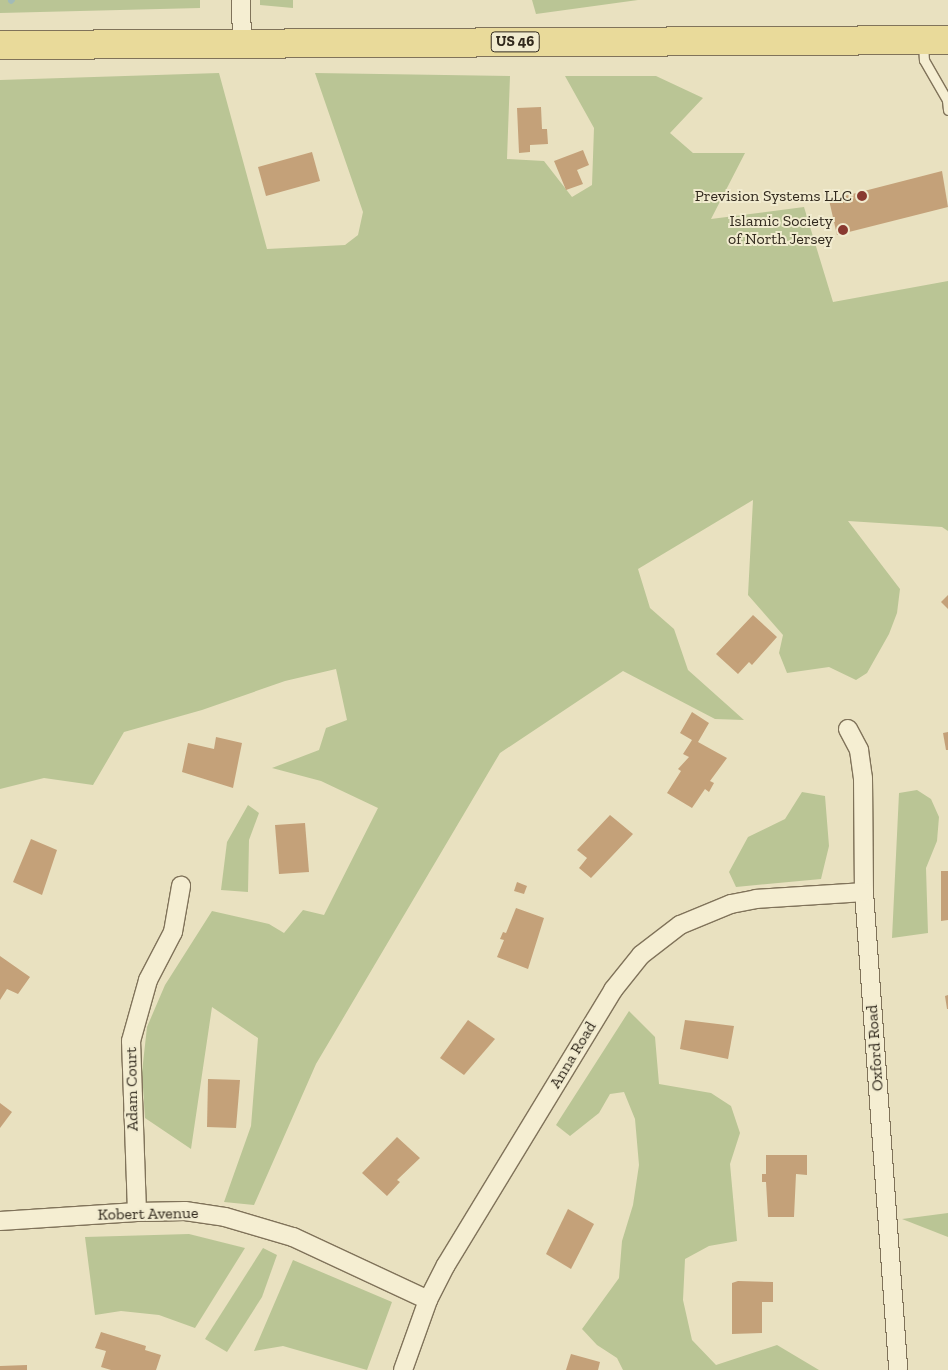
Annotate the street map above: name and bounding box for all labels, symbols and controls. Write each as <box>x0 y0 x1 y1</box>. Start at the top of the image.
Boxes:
road number: US 46 <box>490 30 540 54</box>
place label: Prevision Systems LLC <box>695 186 852 206</box>
marker: Prevision Systems LLC <box>856 190 868 202</box>
place label: Islamic Society of North Jersey <box>728 211 833 249</box>
marker: Islamic Society of North Jersey <box>837 224 849 236</box>
street label: Oxford Road <box>862 1004 888 1092</box>
street label: Anna Road <box>546 1018 600 1092</box>
street label: Adam Court <box>122 1047 142 1131</box>
street label: Kobert Avenue <box>97 1204 199 1224</box>

